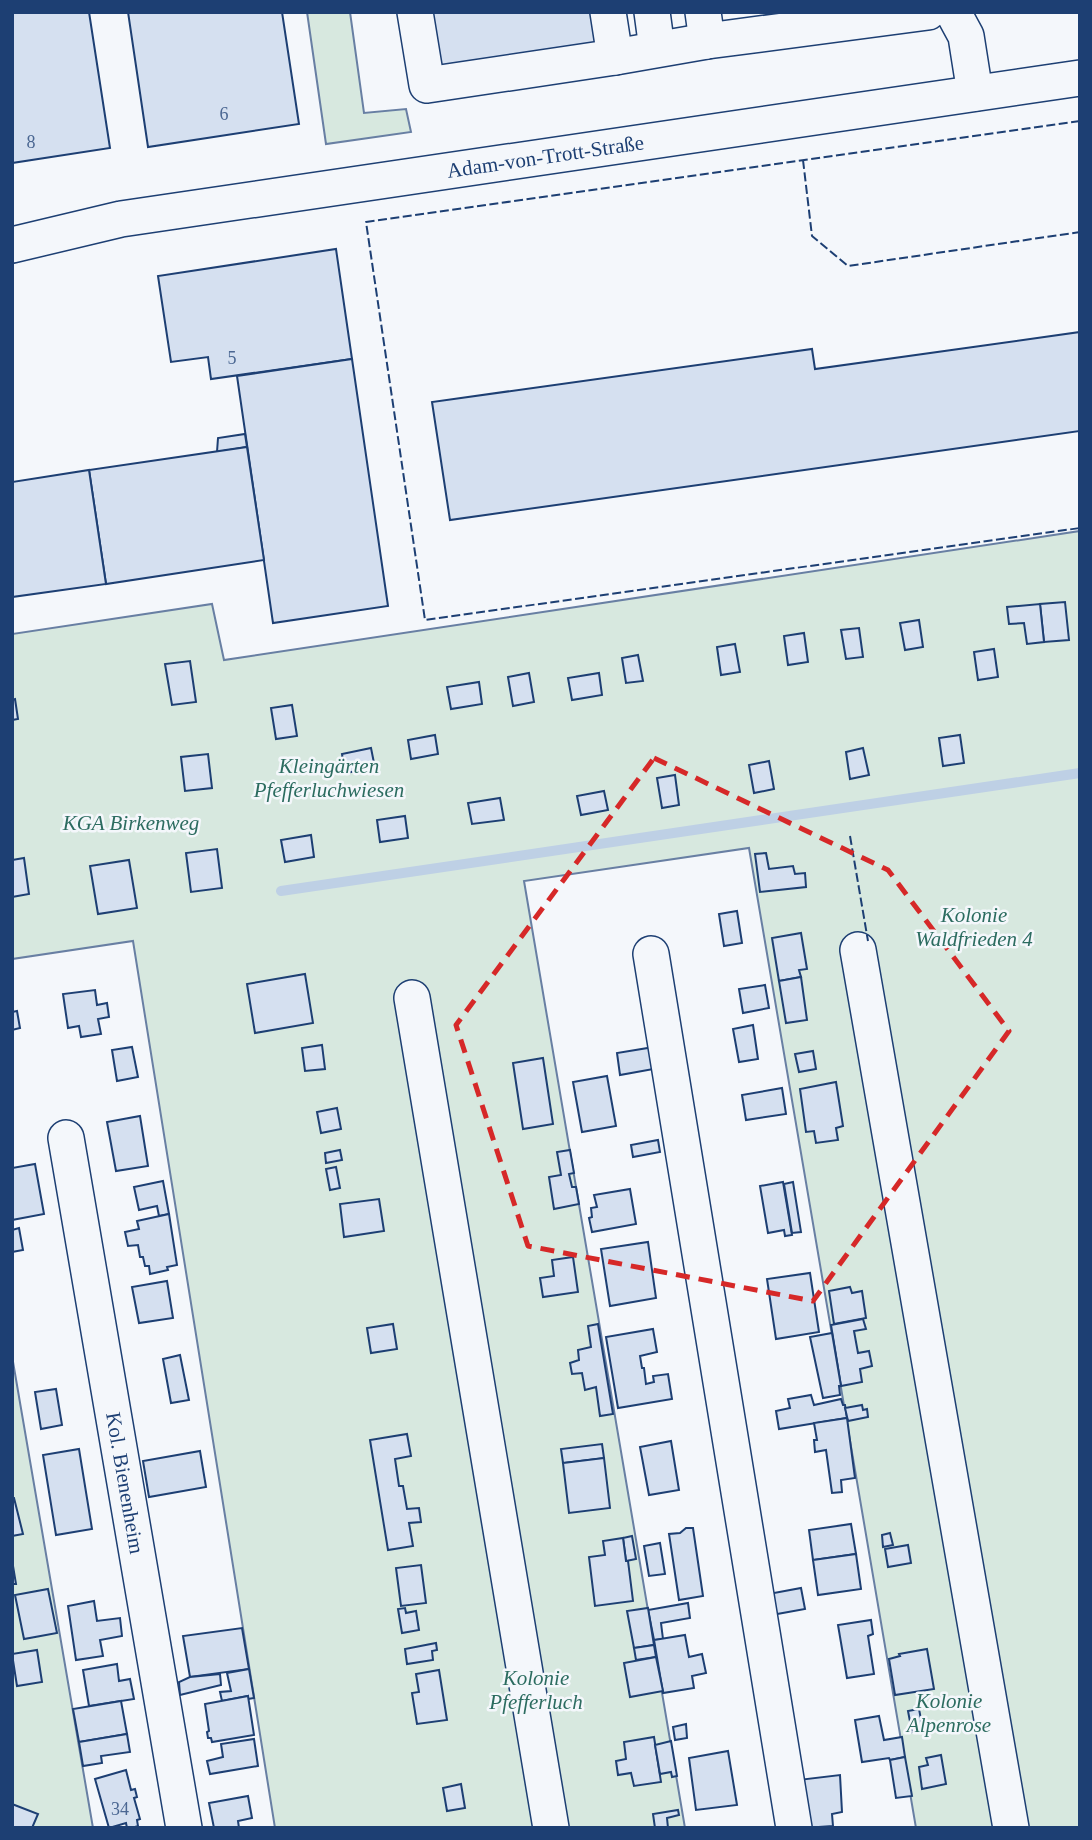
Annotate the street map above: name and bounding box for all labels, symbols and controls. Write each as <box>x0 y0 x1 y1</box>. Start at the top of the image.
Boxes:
house number: 6 <box>220 104 229 124</box>
street label: Adam-von-Trott-Straße <box>445 130 645 183</box>
house number: 8 <box>27 132 36 152</box>
house number: 5 <box>228 348 237 368</box>
park label: Kleingärten Pfefferluchwiesen <box>253 754 404 802</box>
park label: KGA Birkenweg <box>62 811 199 835</box>
park label: Kolonie Waldfrieden 4 <box>915 903 1033 951</box>
street label: Kol. Bienenheim <box>101 1410 149 1556</box>
park label: Kolonie Pfefferluch <box>488 1666 583 1714</box>
park label: Kolonie Alpenrose <box>905 1689 991 1737</box>
house number: 34 <box>111 1799 129 1819</box>

